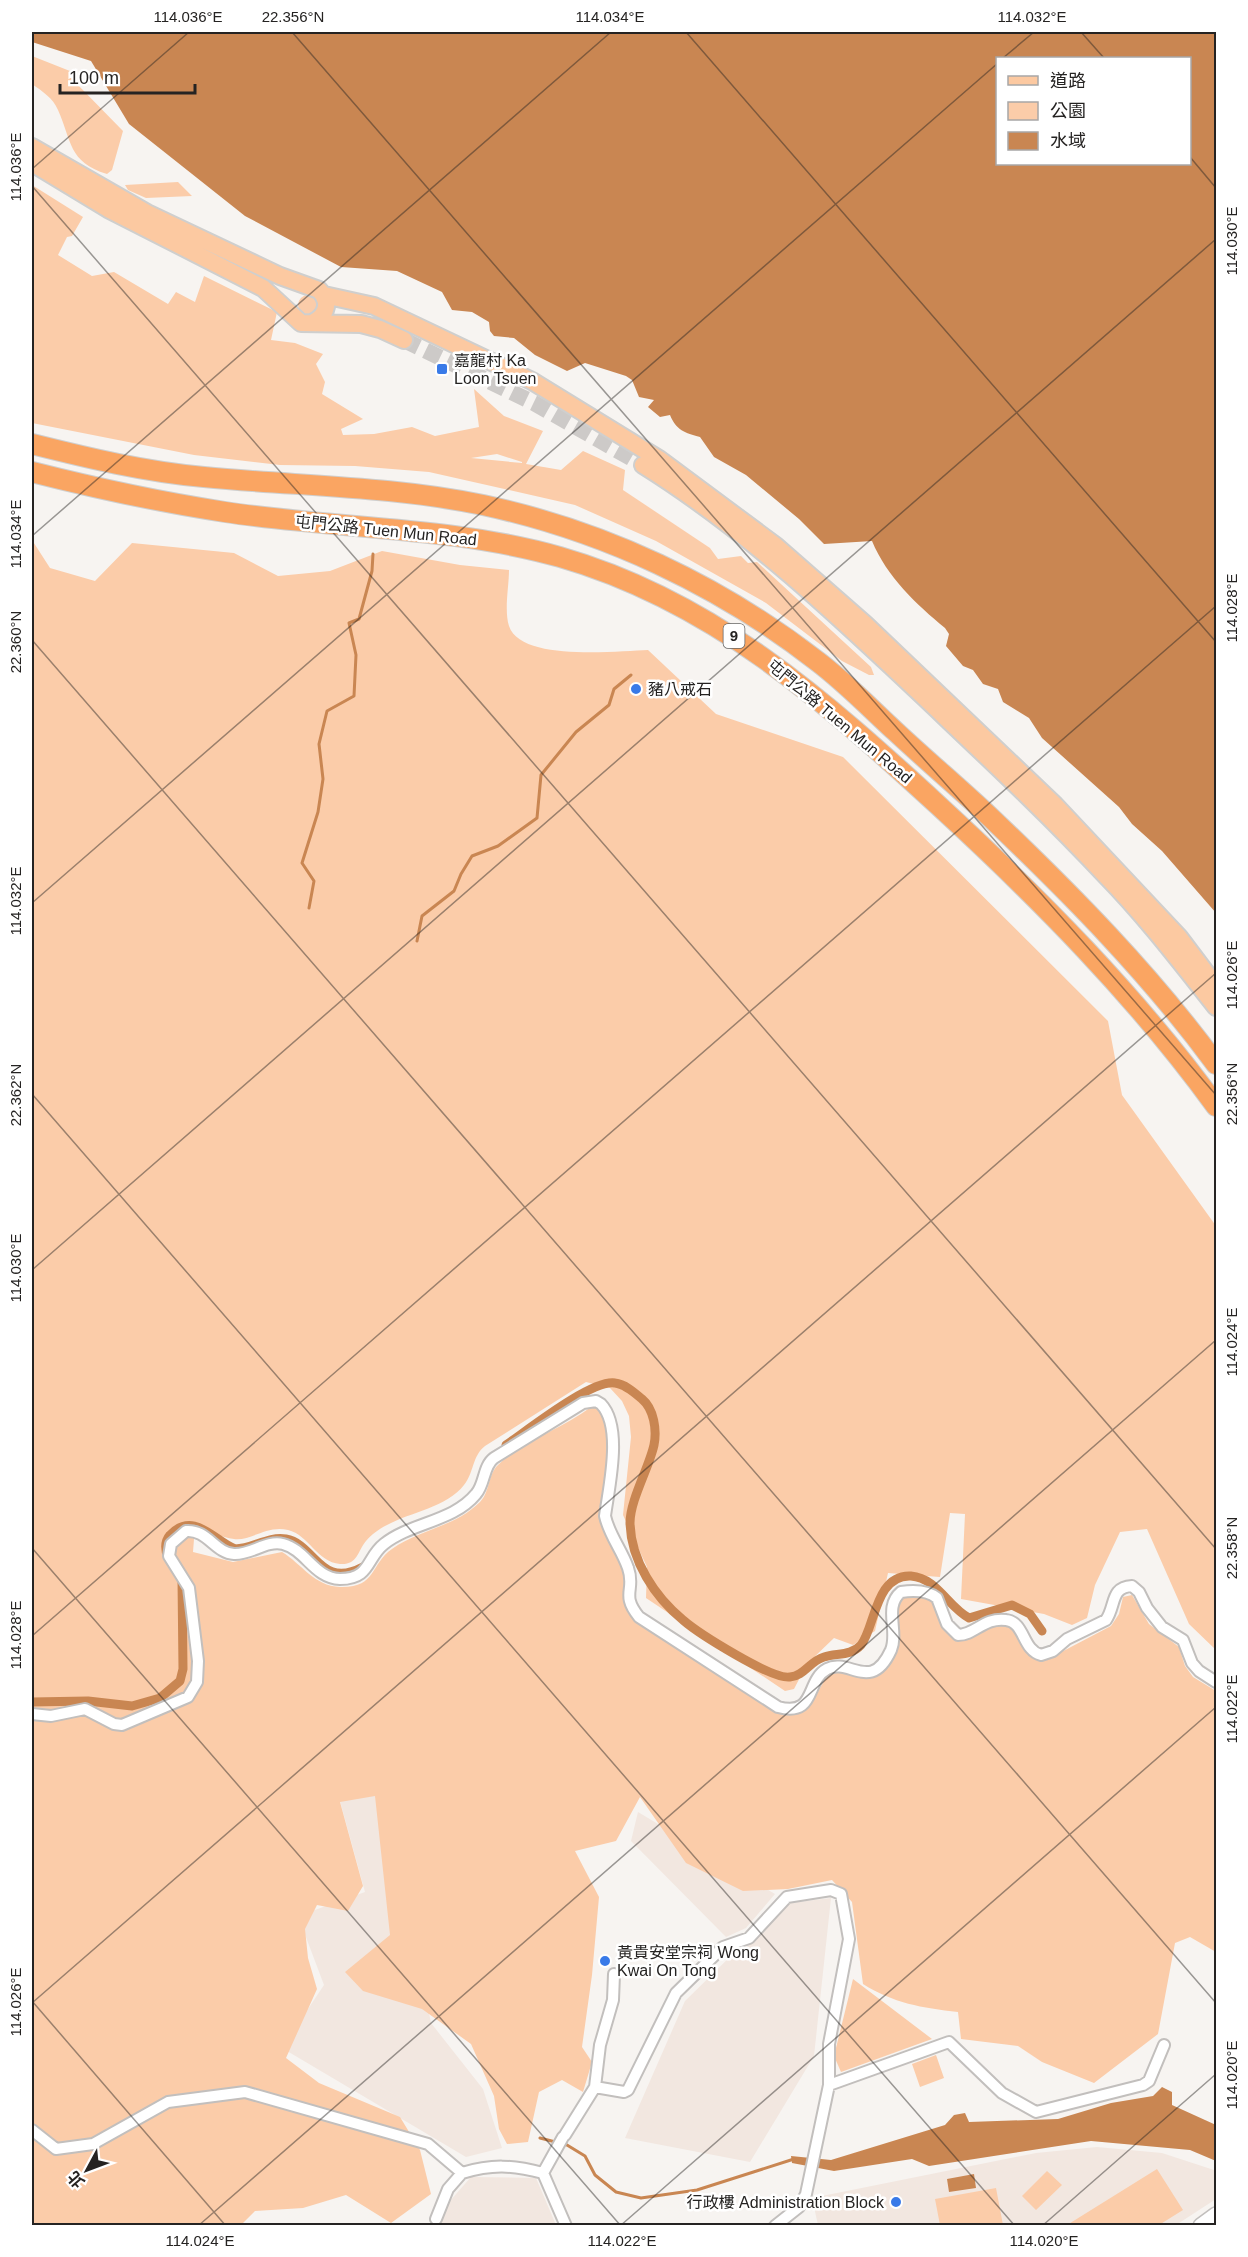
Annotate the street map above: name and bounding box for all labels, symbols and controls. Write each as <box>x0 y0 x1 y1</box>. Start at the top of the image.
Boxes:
text: 114.036°E <box>153 8 223 25</box>
text: 22.356°N <box>262 8 324 25</box>
text: 114.034°E <box>575 8 645 25</box>
text: 114.032°E <box>997 8 1067 25</box>
scale bar <box>60 57 195 95</box>
legend <box>996 57 1191 165</box>
text: 100 m <box>69 68 119 88</box>
text: 道路 <box>1050 71 1086 91</box>
text: 公園 <box>1050 101 1086 121</box>
text: 水域 <box>1050 131 1086 151</box>
text: 114.036°E <box>7 132 24 202</box>
text: 114.030°E <box>1223 206 1240 276</box>
place label: 嘉龍村 Ka Loon Tsuen <box>454 352 536 387</box>
marker: 嘉龍村 Ka Loon Tsuen <box>435 362 449 376</box>
text: 114.034°E <box>7 499 24 569</box>
street label: 屯門公路 Tuen Mun Road <box>294 513 478 548</box>
text: 114.028°E <box>1223 573 1240 643</box>
text: 22.360°N <box>7 611 24 673</box>
road number: 9 <box>724 624 744 648</box>
street label: 屯門公路 Tuen Mun Road <box>764 656 915 787</box>
place label: 豬八戒石 <box>648 681 712 698</box>
marker: 豬八戒石 <box>629 682 643 696</box>
text: 114.032°E <box>7 866 24 936</box>
text: 114.026°E <box>1223 940 1240 1010</box>
text: 22.356°N <box>1223 1063 1240 1125</box>
text: 22.362°N <box>7 1064 24 1126</box>
text: 114.030°E <box>7 1233 24 1303</box>
text: 114.024°E <box>1223 1307 1240 1377</box>
text: 22.358°N <box>1223 1517 1240 1579</box>
text: 114.028°E <box>7 1600 24 1670</box>
text: 114.022°E <box>1223 1674 1240 1744</box>
place label: 黃貴安堂宗祠 Wong Kwai On Tong <box>617 1944 759 1979</box>
marker: 黃貴安堂宗祠 Wong Kwai On Tong <box>598 1954 612 1968</box>
text: 114.026°E <box>7 1967 24 2037</box>
text: 114.020°E <box>1223 2040 1240 2110</box>
north arrow <box>57 2140 117 2200</box>
text: 北 <box>64 2168 88 2191</box>
place label: 行政樓 Administration Block <box>687 2194 885 2211</box>
marker: 行政樓 Administration Block <box>889 2195 903 2209</box>
text: 114.024°E <box>165 2232 235 2249</box>
text: 114.022°E <box>587 2232 657 2249</box>
text: 114.020°E <box>1009 2232 1079 2249</box>

